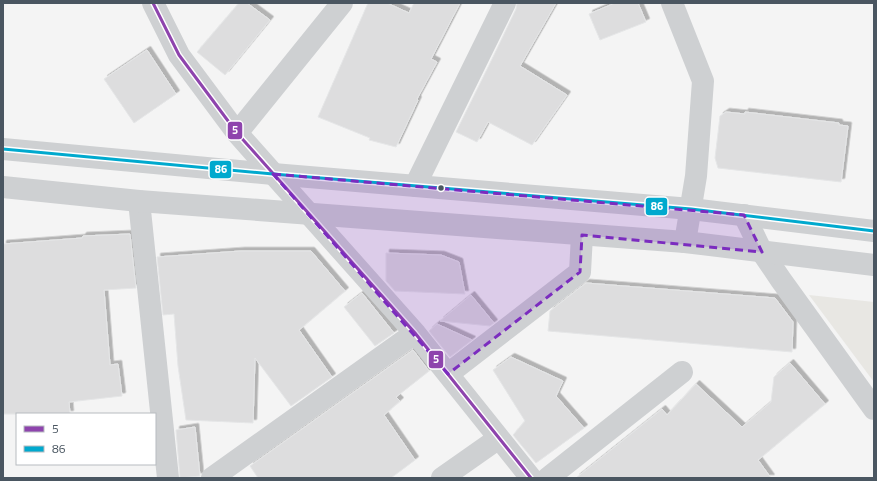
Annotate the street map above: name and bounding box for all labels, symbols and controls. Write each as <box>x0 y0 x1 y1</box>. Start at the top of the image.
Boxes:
line badge: 5 <box>227 121 243 140</box>
text: 5 <box>232 122 238 138</box>
line badge: 86 <box>209 160 232 179</box>
text: 86 <box>215 161 227 177</box>
unlabelled marker <box>436 183 446 193</box>
line badge: 86 <box>645 197 668 216</box>
text: 86 <box>651 198 663 214</box>
line badge: 5 <box>428 350 444 369</box>
text: 5 <box>433 351 439 367</box>
legend <box>16 413 156 465</box>
text: 5 <box>52 419 59 438</box>
text: 86 <box>52 439 66 458</box>

